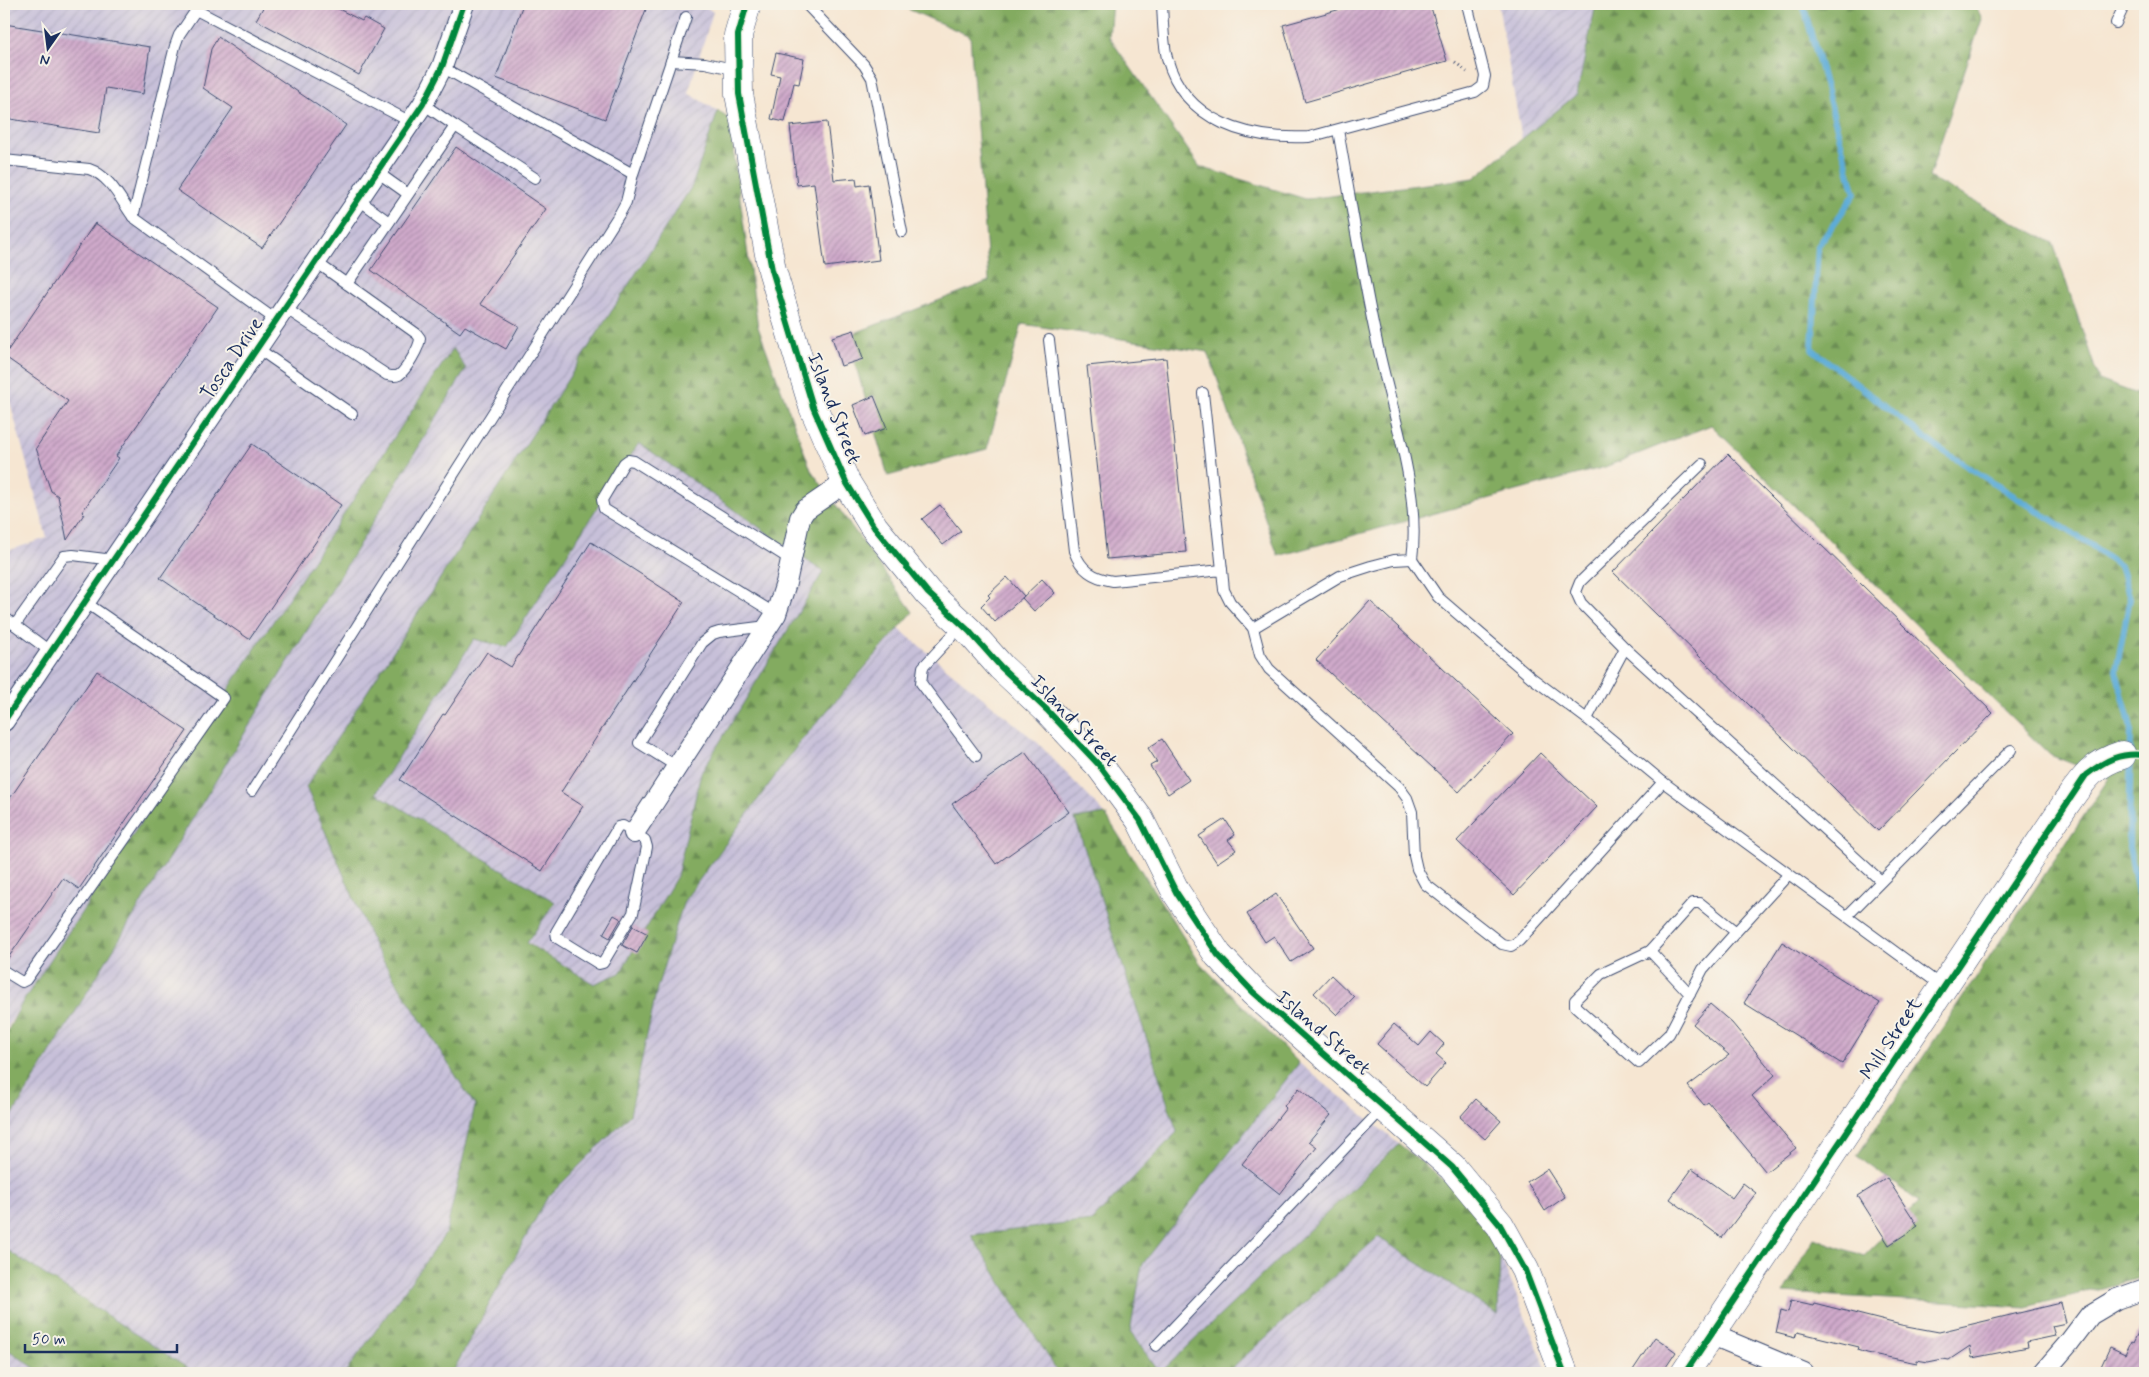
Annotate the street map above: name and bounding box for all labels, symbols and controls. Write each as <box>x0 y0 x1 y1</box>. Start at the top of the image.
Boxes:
north arrow <box>22 22 72 72</box>
text: N <box>38 50 52 70</box>
street label: Tosca Drive <box>194 312 270 406</box>
street label: Island Street <box>800 349 867 468</box>
street label: Island Street <box>1024 669 1124 773</box>
street label: Island Street <box>1270 984 1376 1082</box>
street label: Mill Street <box>1854 992 1929 1085</box>
scale bar <box>25 1322 178 1354</box>
text: 50 m <box>32 1330 66 1350</box>

